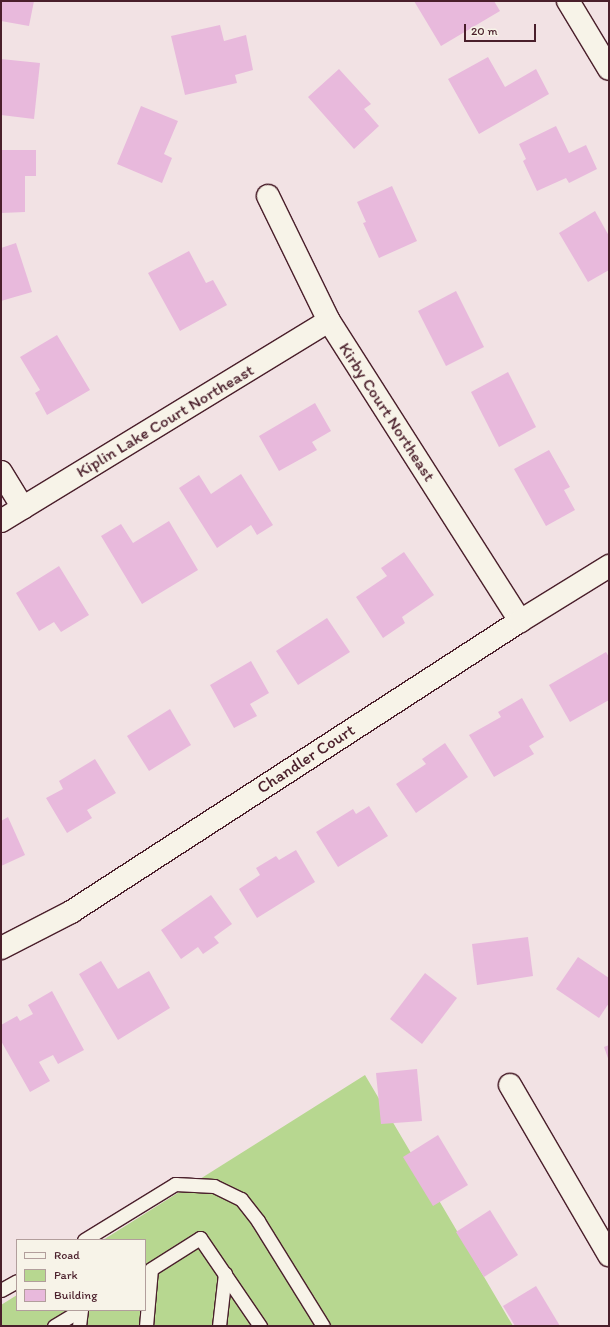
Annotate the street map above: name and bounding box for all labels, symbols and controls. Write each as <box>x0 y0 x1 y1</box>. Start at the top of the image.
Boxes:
scale bar <box>466 16 538 42</box>
text: 20 m <box>471 24 498 38</box>
street label: Kirby Court Northeast <box>334 339 440 485</box>
street label: Kiplin Lake Court Northeast <box>72 360 258 482</box>
street label: Chandler Court <box>253 720 359 798</box>
legend <box>16 1239 146 1311</box>
text: Road <box>54 1248 80 1262</box>
text: Park <box>54 1268 78 1282</box>
text: Building <box>54 1288 97 1302</box>

